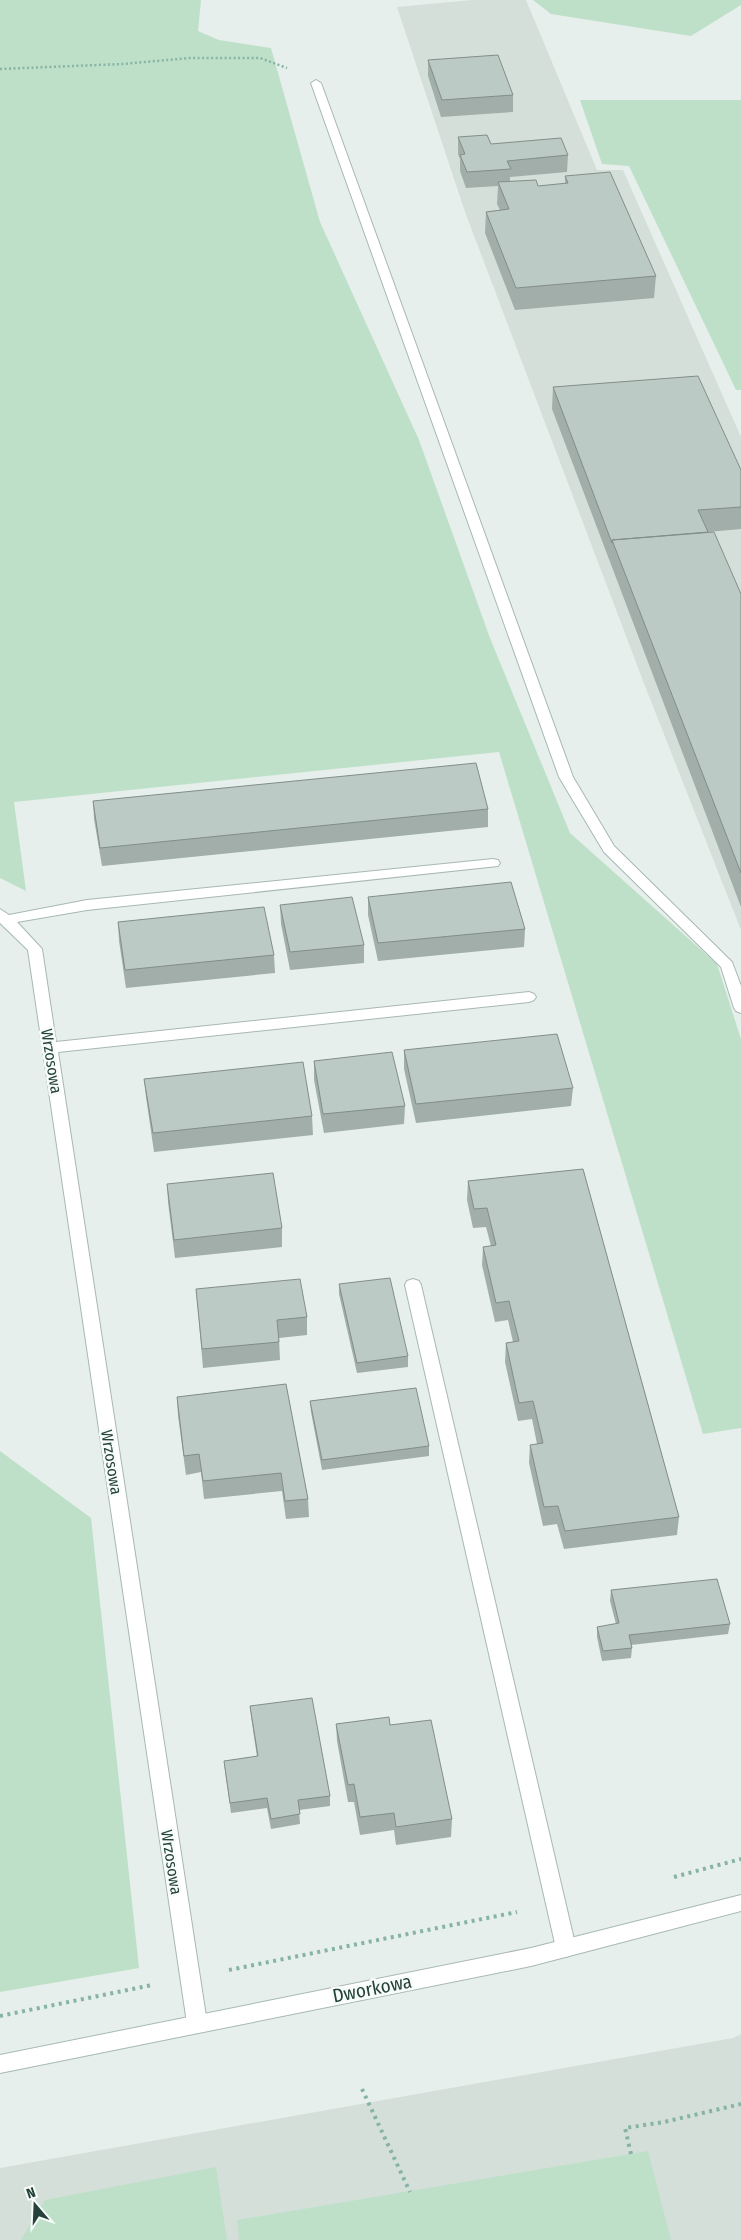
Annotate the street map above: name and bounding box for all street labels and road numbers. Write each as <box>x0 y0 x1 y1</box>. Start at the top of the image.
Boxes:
street label: Wrzosowa <box>37 1027 66 1095</box>
street label: Wrzosowa <box>97 1428 126 1496</box>
street label: Wrzosowa <box>157 1828 186 1896</box>
street label: Dworkowa <box>330 1970 414 2007</box>

